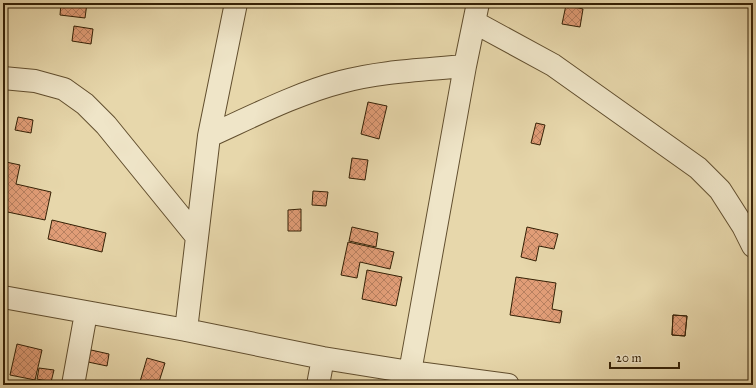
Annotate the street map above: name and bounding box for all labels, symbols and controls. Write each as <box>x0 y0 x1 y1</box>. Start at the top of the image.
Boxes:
scale bar <box>610 344 679 370</box>
text: 20 m <box>616 351 642 365</box>

